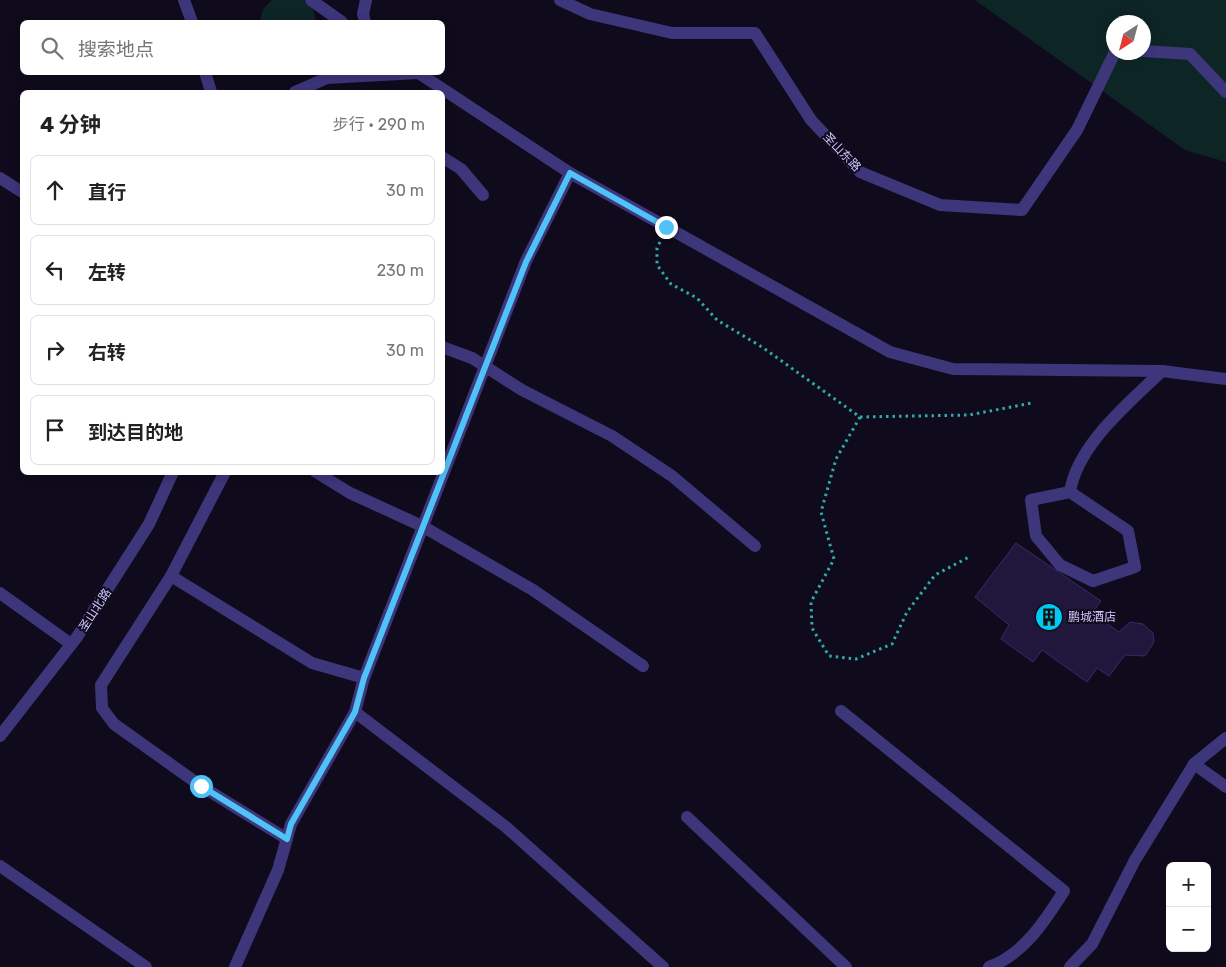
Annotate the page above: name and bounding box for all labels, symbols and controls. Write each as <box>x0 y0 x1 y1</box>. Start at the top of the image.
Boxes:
north arrow <box>1106 15 1151 60</box>
search box <box>20 20 445 75</box>
icon: search <box>38 34 66 62</box>
text: 搜索地点 <box>78 38 154 61</box>
text: 4 分钟 <box>40 112 101 137</box>
text: 步行 · 290 m <box>333 115 425 134</box>
street label: 圣山东路 <box>820 130 864 174</box>
icon: ahead <box>41 176 69 204</box>
text: 直行 <box>88 181 126 204</box>
text: 30 m <box>386 181 424 200</box>
route end <box>655 216 678 239</box>
icon: left <box>41 256 69 284</box>
text: 左转 <box>88 261 126 284</box>
text: 230 m <box>377 261 424 280</box>
icon: right <box>41 336 69 364</box>
text: 右转 <box>88 341 126 364</box>
text: 30 m <box>386 341 424 360</box>
icon: arrive <box>41 416 69 444</box>
text: 到达目的地 <box>88 421 183 444</box>
street label: 圣山北路 <box>76 586 114 634</box>
building icon: 鹏城酒店 <box>1034 602 1064 632</box>
place label: 鹏城酒店 <box>1068 610 1116 624</box>
route start <box>190 775 213 798</box>
map controls <box>1166 862 1211 952</box>
button: + <box>1166 862 1211 907</box>
button: − <box>1166 907 1211 952</box>

